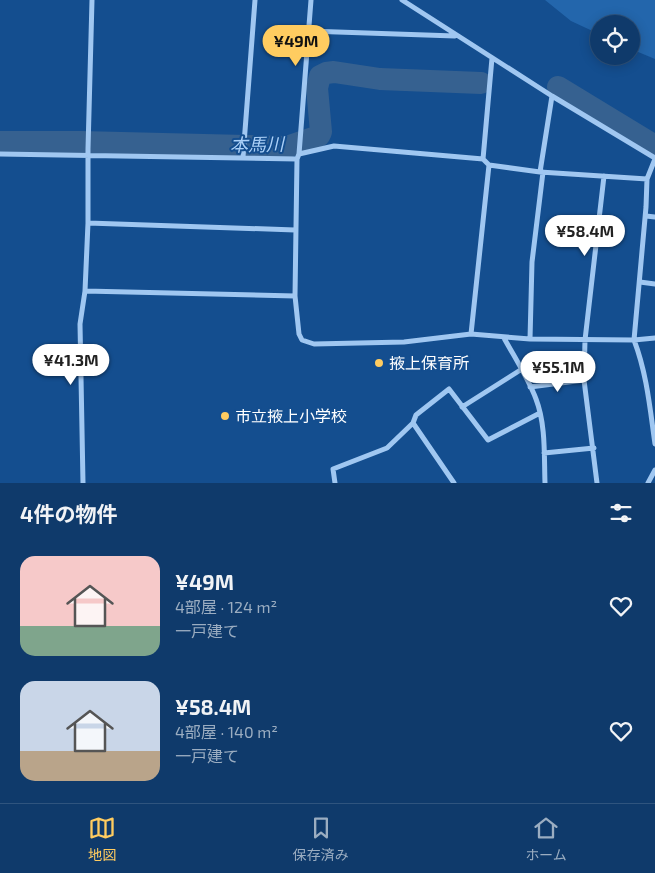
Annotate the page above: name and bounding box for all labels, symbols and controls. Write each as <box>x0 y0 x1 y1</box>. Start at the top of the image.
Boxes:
map controls <box>590 15 640 65</box>
button: locate <box>590 15 640 65</box>
pin: ¥49M <box>266 24 326 67</box>
text: ¥49M <box>274 31 318 50</box>
water label: 本馬川 <box>230 132 286 155</box>
pin: ¥58.4M <box>544 214 626 257</box>
text: ¥58.4M <box>556 221 614 240</box>
pin: ¥41.3M <box>30 344 112 386</box>
text: ¥41.3M <box>43 350 99 369</box>
pin: ¥55.1M <box>517 350 599 393</box>
place label: 掖上保育所 <box>389 353 469 372</box>
marker: 掖上保育所 <box>373 357 385 369</box>
text: ¥55.1M <box>531 357 585 376</box>
place label: 市立掖上小学校 <box>235 406 347 425</box>
marker: 市立掖上小学校 <box>219 410 231 422</box>
icon: filters <box>607 499 635 527</box>
text: 4件の物件 <box>20 501 117 526</box>
text: ¥49M <box>175 569 234 594</box>
icon: home <box>60 576 120 636</box>
icon: heart <box>607 592 635 620</box>
text: 4部屋 · 124 m² <box>175 597 277 616</box>
text: 一戸建て <box>175 621 239 640</box>
text: ¥58.4M <box>175 694 251 719</box>
icon: home <box>60 701 120 761</box>
icon: heart <box>607 717 635 745</box>
text: 4部屋 · 140 m² <box>175 722 278 741</box>
text: 一戸建て <box>175 746 239 765</box>
tab: 地図 <box>88 814 116 864</box>
tab: 保存済み <box>293 814 349 864</box>
tab: ホーム <box>525 814 567 864</box>

